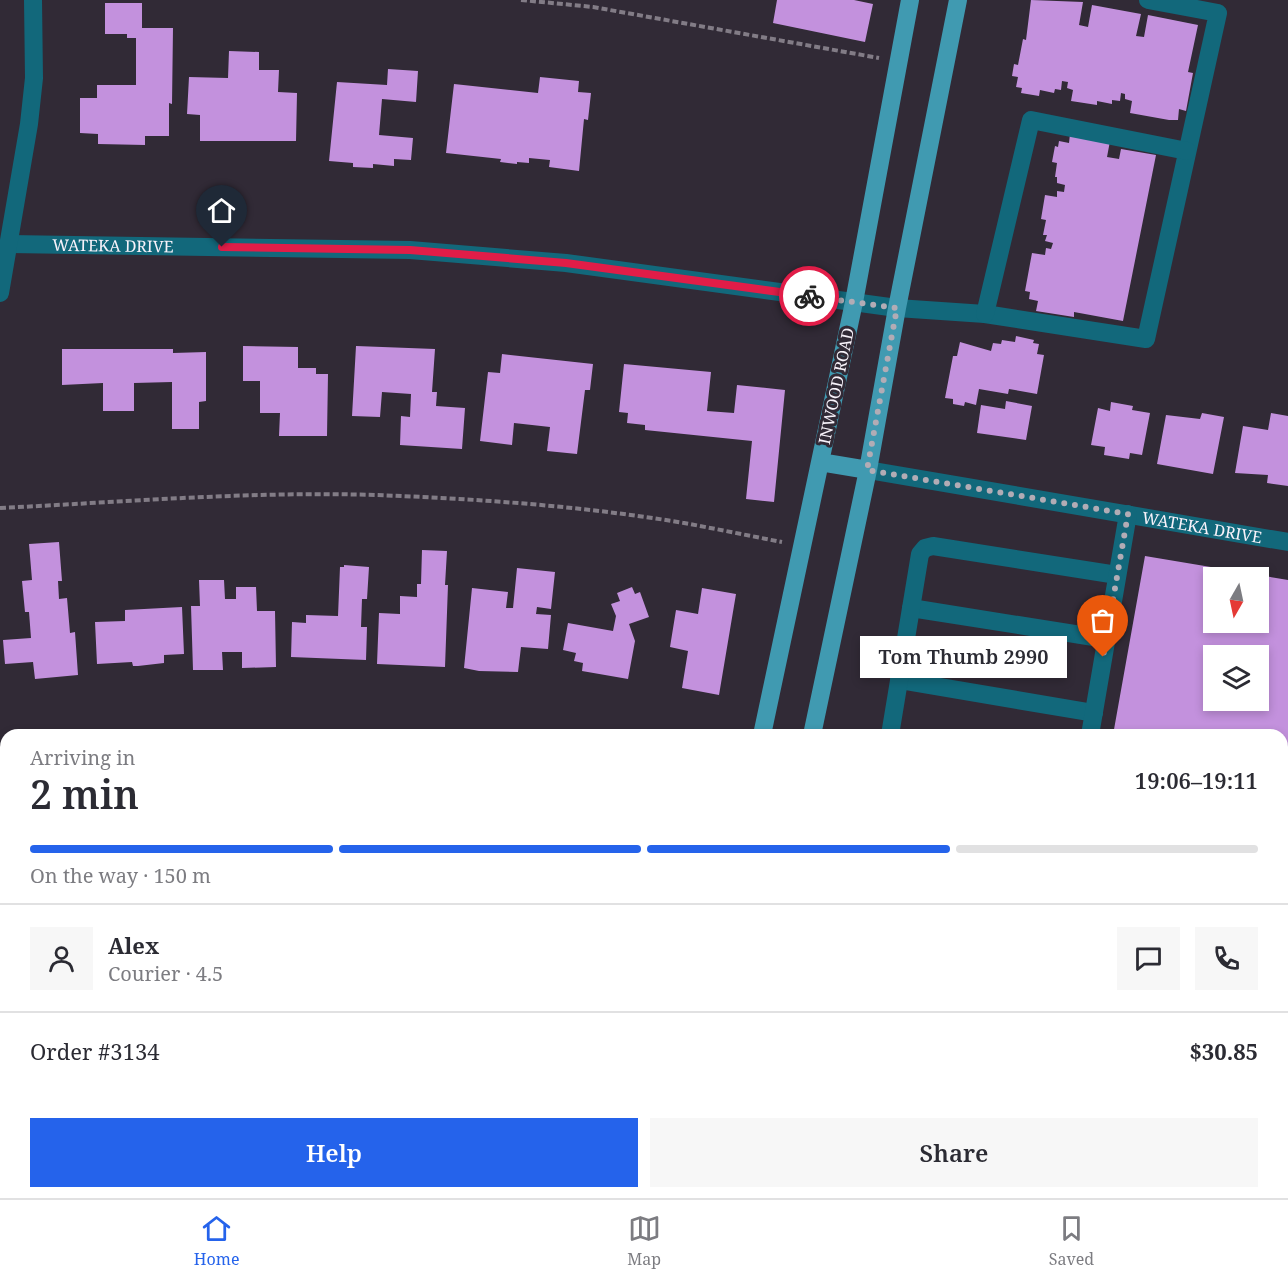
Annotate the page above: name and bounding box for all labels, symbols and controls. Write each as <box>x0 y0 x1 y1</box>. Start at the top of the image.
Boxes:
pin <box>196 185 247 247</box>
icon: home <box>205 194 238 227</box>
street label: WATEKA DRIVE <box>52 234 174 257</box>
courier <box>779 266 839 326</box>
icon: bike <box>793 280 826 313</box>
street label: INWOOD ROAD <box>813 326 859 446</box>
street label: WATEKA DRIVE <box>1141 506 1264 548</box>
north arrow <box>1203 567 1269 633</box>
map controls <box>1203 567 1269 711</box>
pin <box>1077 595 1128 657</box>
icon: bag <box>1086 604 1119 637</box>
callout: Tom Thumb 2990 <box>860 636 1067 678</box>
text: Tom Thumb 2990 <box>879 643 1048 670</box>
button: layers <box>1203 645 1269 711</box>
text: Arriving in <box>30 744 135 771</box>
text: 19:06–19:11 <box>1135 765 1258 795</box>
text: 2 min <box>30 767 139 820</box>
text: On the way · 150 m <box>30 862 211 889</box>
button: person <box>30 927 93 990</box>
button: chat <box>1117 927 1180 990</box>
button: phone <box>1195 927 1258 990</box>
text: Alex <box>108 930 159 960</box>
text: Courier · 4.5 <box>108 960 223 987</box>
text: Order #3134 <box>30 1036 160 1066</box>
text: $30.85 <box>1189 1036 1258 1066</box>
button: Help <box>30 1118 638 1187</box>
button: Share <box>650 1118 1258 1187</box>
tab: Home <box>194 1212 239 1270</box>
tab: Map <box>627 1212 661 1270</box>
tab: Saved <box>1049 1212 1094 1270</box>

